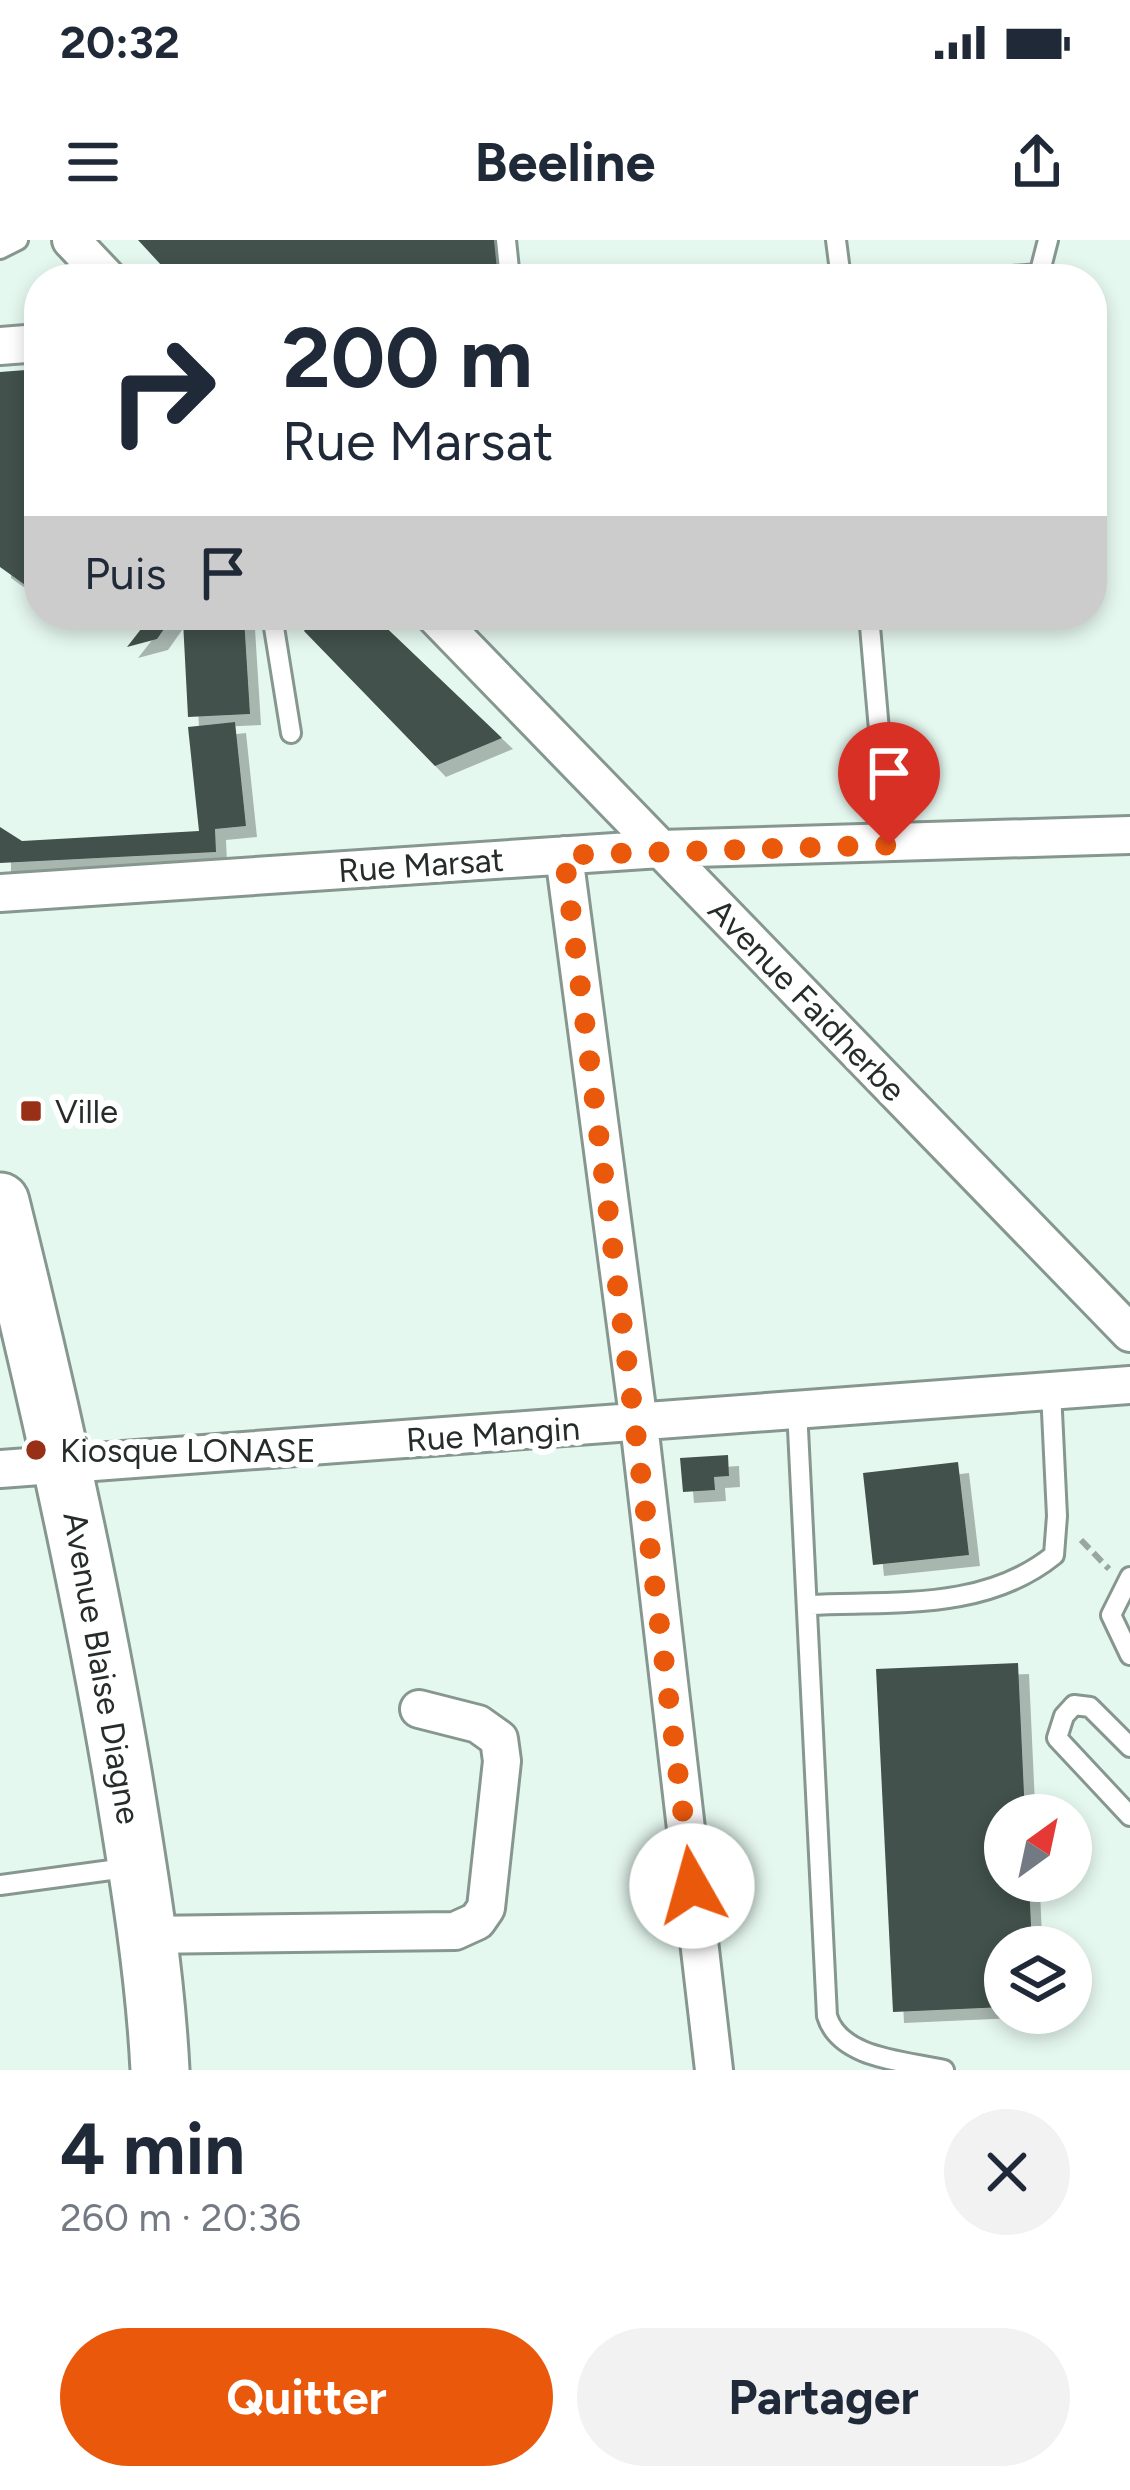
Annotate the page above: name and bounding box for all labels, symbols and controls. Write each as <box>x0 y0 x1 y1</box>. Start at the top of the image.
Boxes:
text: 20:32 <box>60 15 180 69</box>
icon: menu <box>60 129 126 195</box>
icon: share <box>1004 129 1070 195</box>
text: Beeline <box>475 130 655 195</box>
text: 200 m <box>282 307 533 408</box>
icon: right <box>84 312 240 468</box>
text: Rue Marsat <box>282 409 553 474</box>
icon: arrive <box>190 540 256 606</box>
text: Puis <box>84 546 166 600</box>
pin <box>838 722 940 845</box>
icon: arrive <box>856 740 922 806</box>
street label: Rue Marsat <box>337 840 505 890</box>
street label: Avenue Faidherbe <box>700 891 914 1109</box>
place label: Ville <box>55 1092 118 1131</box>
marker: Ville <box>18 1098 44 1124</box>
street label: Rue Mangin <box>405 1408 581 1460</box>
place label: Kiosque LONASE <box>60 1431 316 1470</box>
marker: Kiosque LONASE <box>23 1437 49 1463</box>
street label: Avenue Blaise Diagne <box>55 1509 149 1827</box>
north arrow <box>984 1794 1092 1902</box>
map controls <box>984 1794 1092 2034</box>
position arrow <box>629 1823 755 1949</box>
button: layers <box>984 1926 1092 2034</box>
text: 4 min <box>60 2106 245 2192</box>
button: close <box>944 2109 1070 2235</box>
text: 260 m · 20:36 <box>60 2194 301 2241</box>
button: Quitter <box>60 2328 553 2466</box>
button: Partager <box>577 2328 1070 2466</box>

